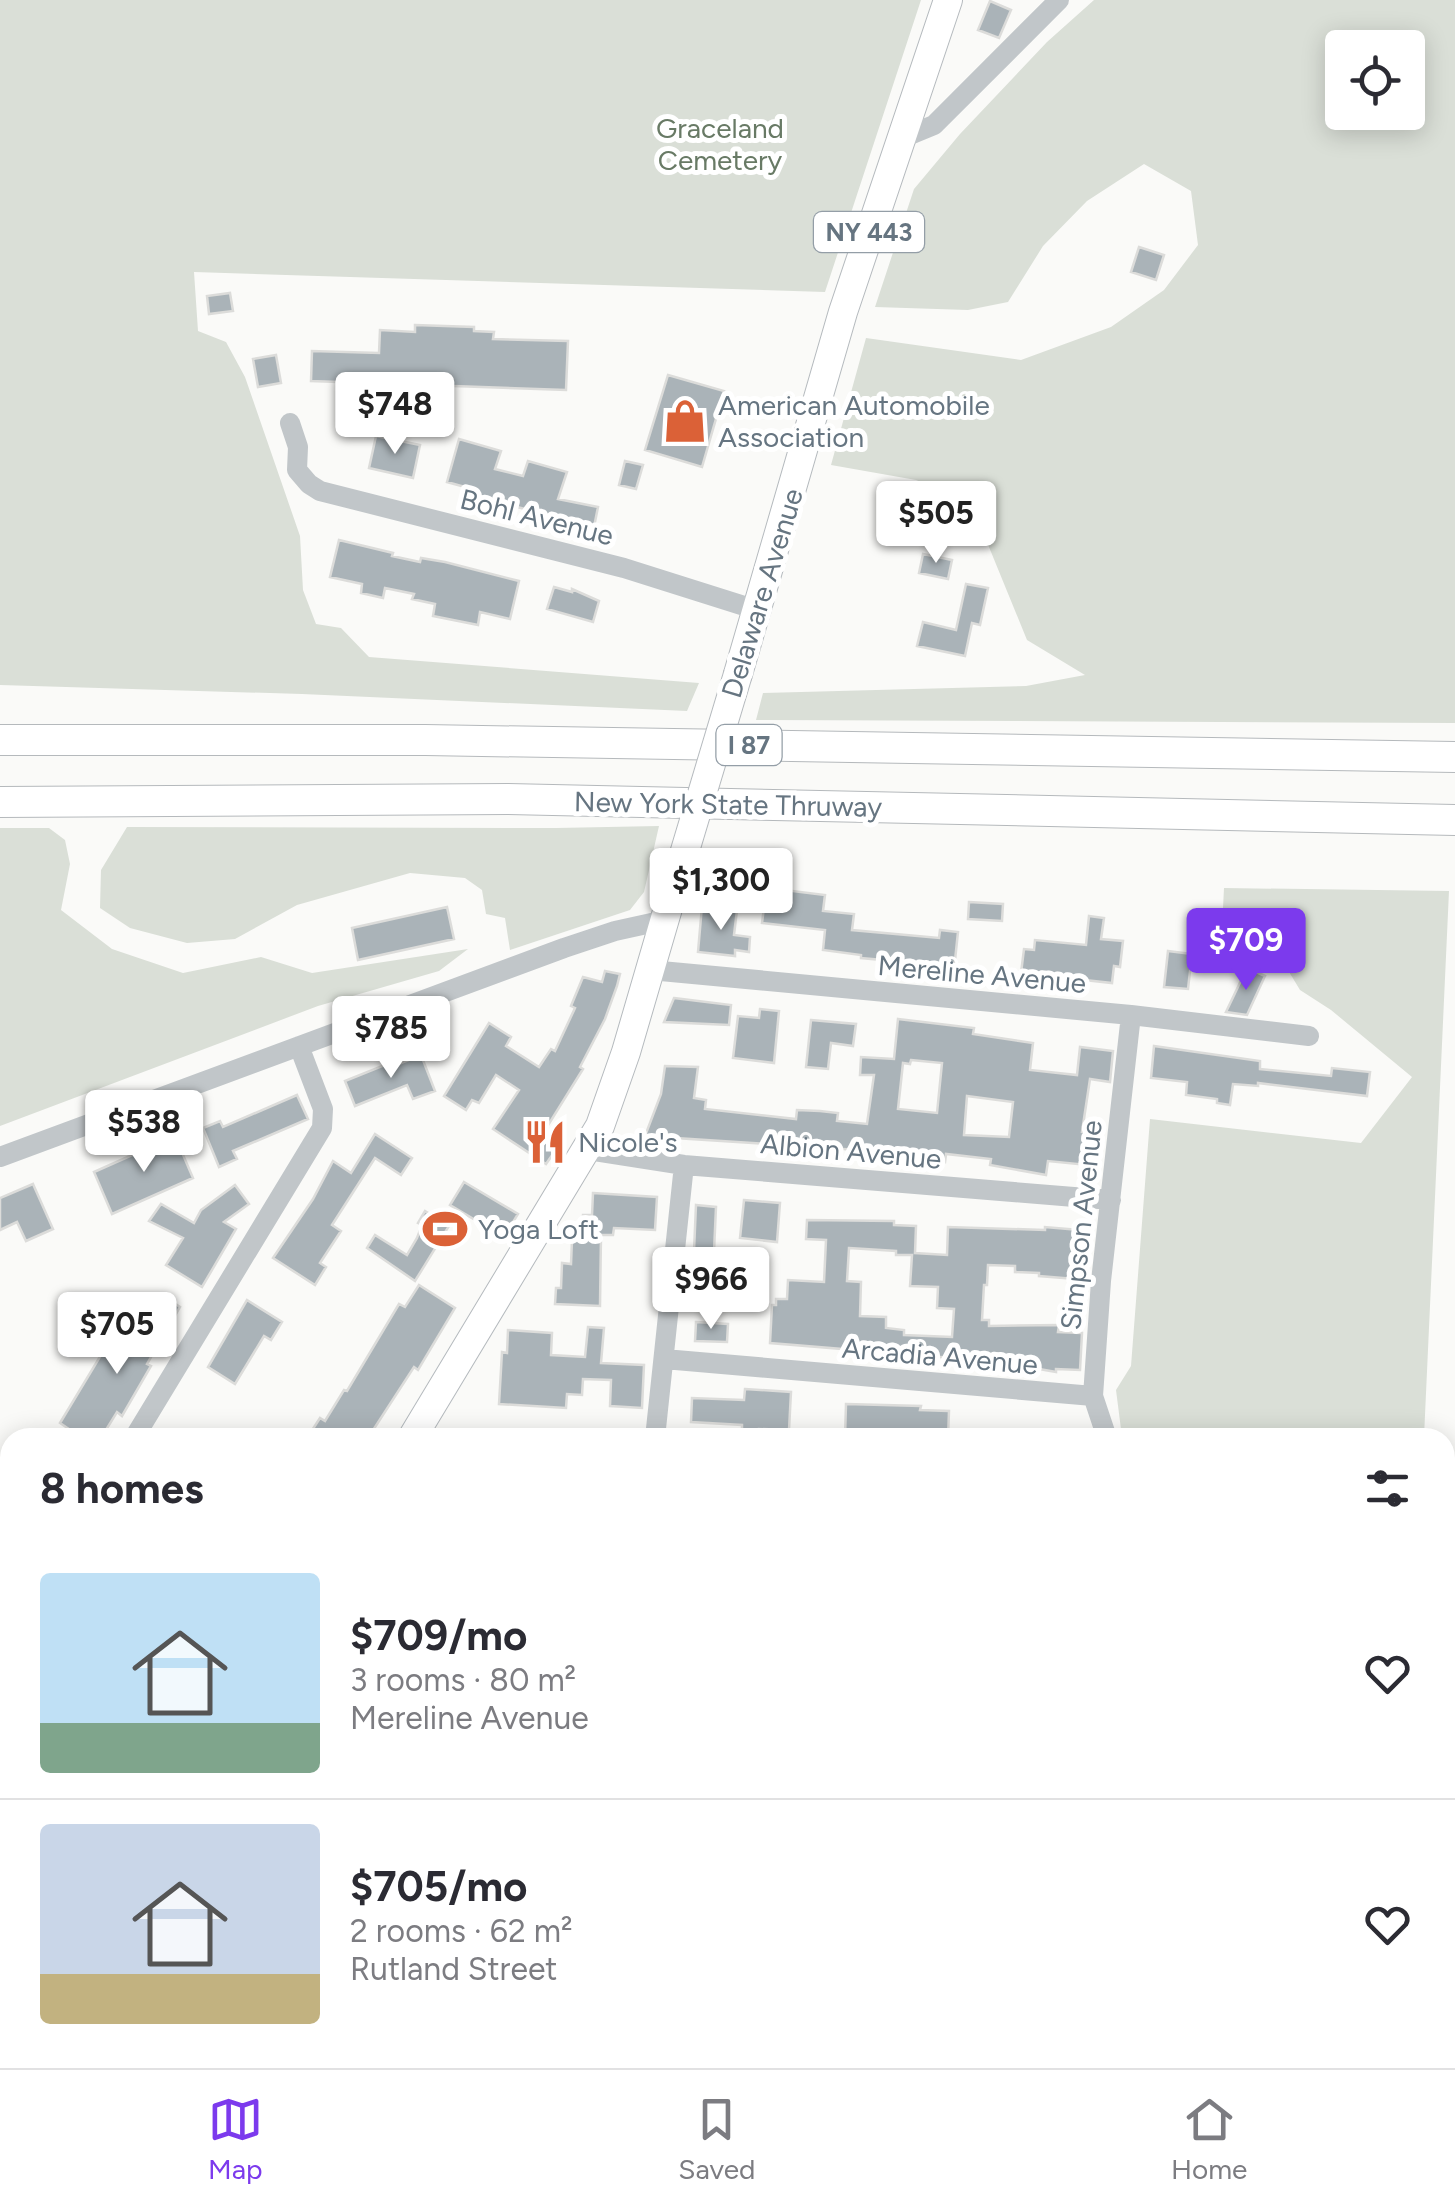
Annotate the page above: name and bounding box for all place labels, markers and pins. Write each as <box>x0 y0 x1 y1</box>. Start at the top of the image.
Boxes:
pin: $748 <box>336 372 454 457</box>
place label: American Automobile Association <box>718 388 990 454</box>
shop icon: American Automobile Association <box>661 397 709 445</box>
pin: $505 <box>877 481 995 566</box>
pin: $1,300 <box>640 848 802 933</box>
pin: $709 <box>1187 908 1305 993</box>
pin: $785 <box>332 996 450 1081</box>
pin: $538 <box>85 1090 203 1175</box>
restaurant icon: Nicole's <box>521 1118 569 1166</box>
place label: Nicole's <box>578 1125 678 1159</box>
sports icon: Yoga Loft <box>421 1205 469 1253</box>
place label: Yoga Loft <box>478 1212 599 1246</box>
pin: $966 <box>652 1247 770 1332</box>
pin: $705 <box>58 1292 176 1377</box>

